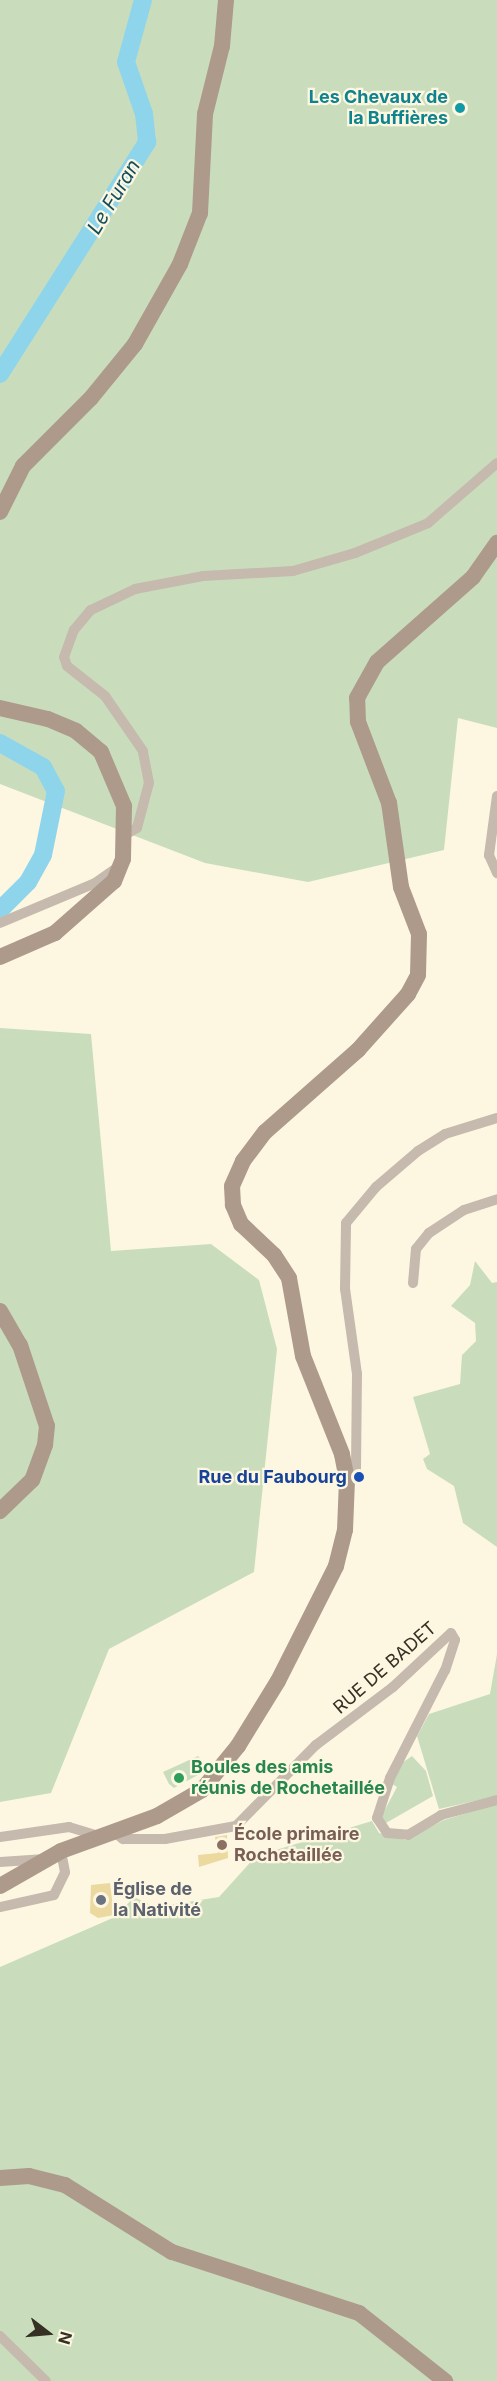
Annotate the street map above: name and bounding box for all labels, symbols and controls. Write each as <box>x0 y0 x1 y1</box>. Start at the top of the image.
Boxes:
place label: Les Chevaux de la Buffières <box>309 87 448 130</box>
marker: Les Chevaux de la Buffières <box>453 101 467 115</box>
water label: Le Furan <box>82 155 146 239</box>
place label: Rue du Faubourg <box>198 1466 347 1488</box>
marker: Rue du Faubourg <box>352 1470 366 1484</box>
street label: RUE DE BADET <box>329 1617 441 1719</box>
place label: Boules des amis réunis de Rochetaillée <box>191 1757 385 1800</box>
marker: Boules des amis réunis de Rochetaillée <box>172 1771 186 1785</box>
place label: École primaire Rochetaillée <box>234 1824 359 1866</box>
marker: École primaire Rochetaillée <box>215 1838 229 1852</box>
place label: Église de la Nativité <box>113 1879 201 1922</box>
marker: Église de la Nativité <box>94 1893 108 1907</box>
north arrow <box>18 2303 78 2363</box>
text: N <box>54 2329 77 2347</box>

